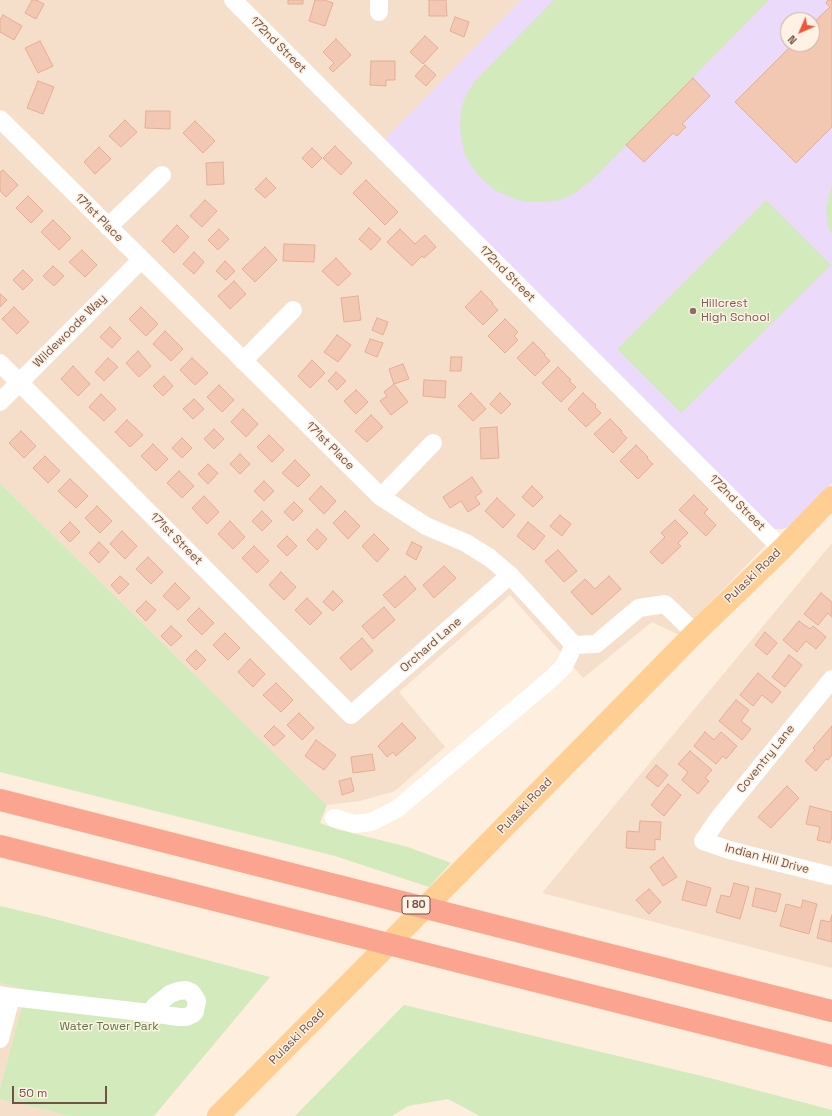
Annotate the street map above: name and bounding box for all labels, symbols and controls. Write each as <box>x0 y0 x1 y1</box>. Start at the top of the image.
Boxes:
north arrow <box>780 12 820 52</box>
street label: 172nd Street <box>247 14 309 76</box>
text: N <box>785 32 800 47</box>
street label: 171st Place <box>72 191 126 245</box>
street label: 172nd Street <box>476 243 538 305</box>
street label: Wildewoode Way <box>30 291 110 371</box>
place label: Hillcrest High School <box>701 297 770 325</box>
marker: Hillcrest High School <box>688 306 698 316</box>
street label: 171st Place <box>303 419 357 473</box>
street label: 172nd Street <box>706 472 768 534</box>
street label: 171st Street <box>147 510 205 568</box>
street label: Pulaski Road <box>722 546 784 606</box>
street label: Orchard Lane <box>397 614 465 676</box>
street label: Coventry Lane <box>734 722 798 796</box>
street label: Pulaski Road <box>495 775 555 837</box>
street label: Indian Hill Drive <box>723 841 811 877</box>
road number: I 80 <box>402 896 430 914</box>
street label: Pulaski Road <box>266 1006 328 1068</box>
park label: Water Tower Park <box>59 1020 159 1034</box>
scale bar <box>14 1078 109 1104</box>
text: 50 m <box>19 1085 47 1101</box>

